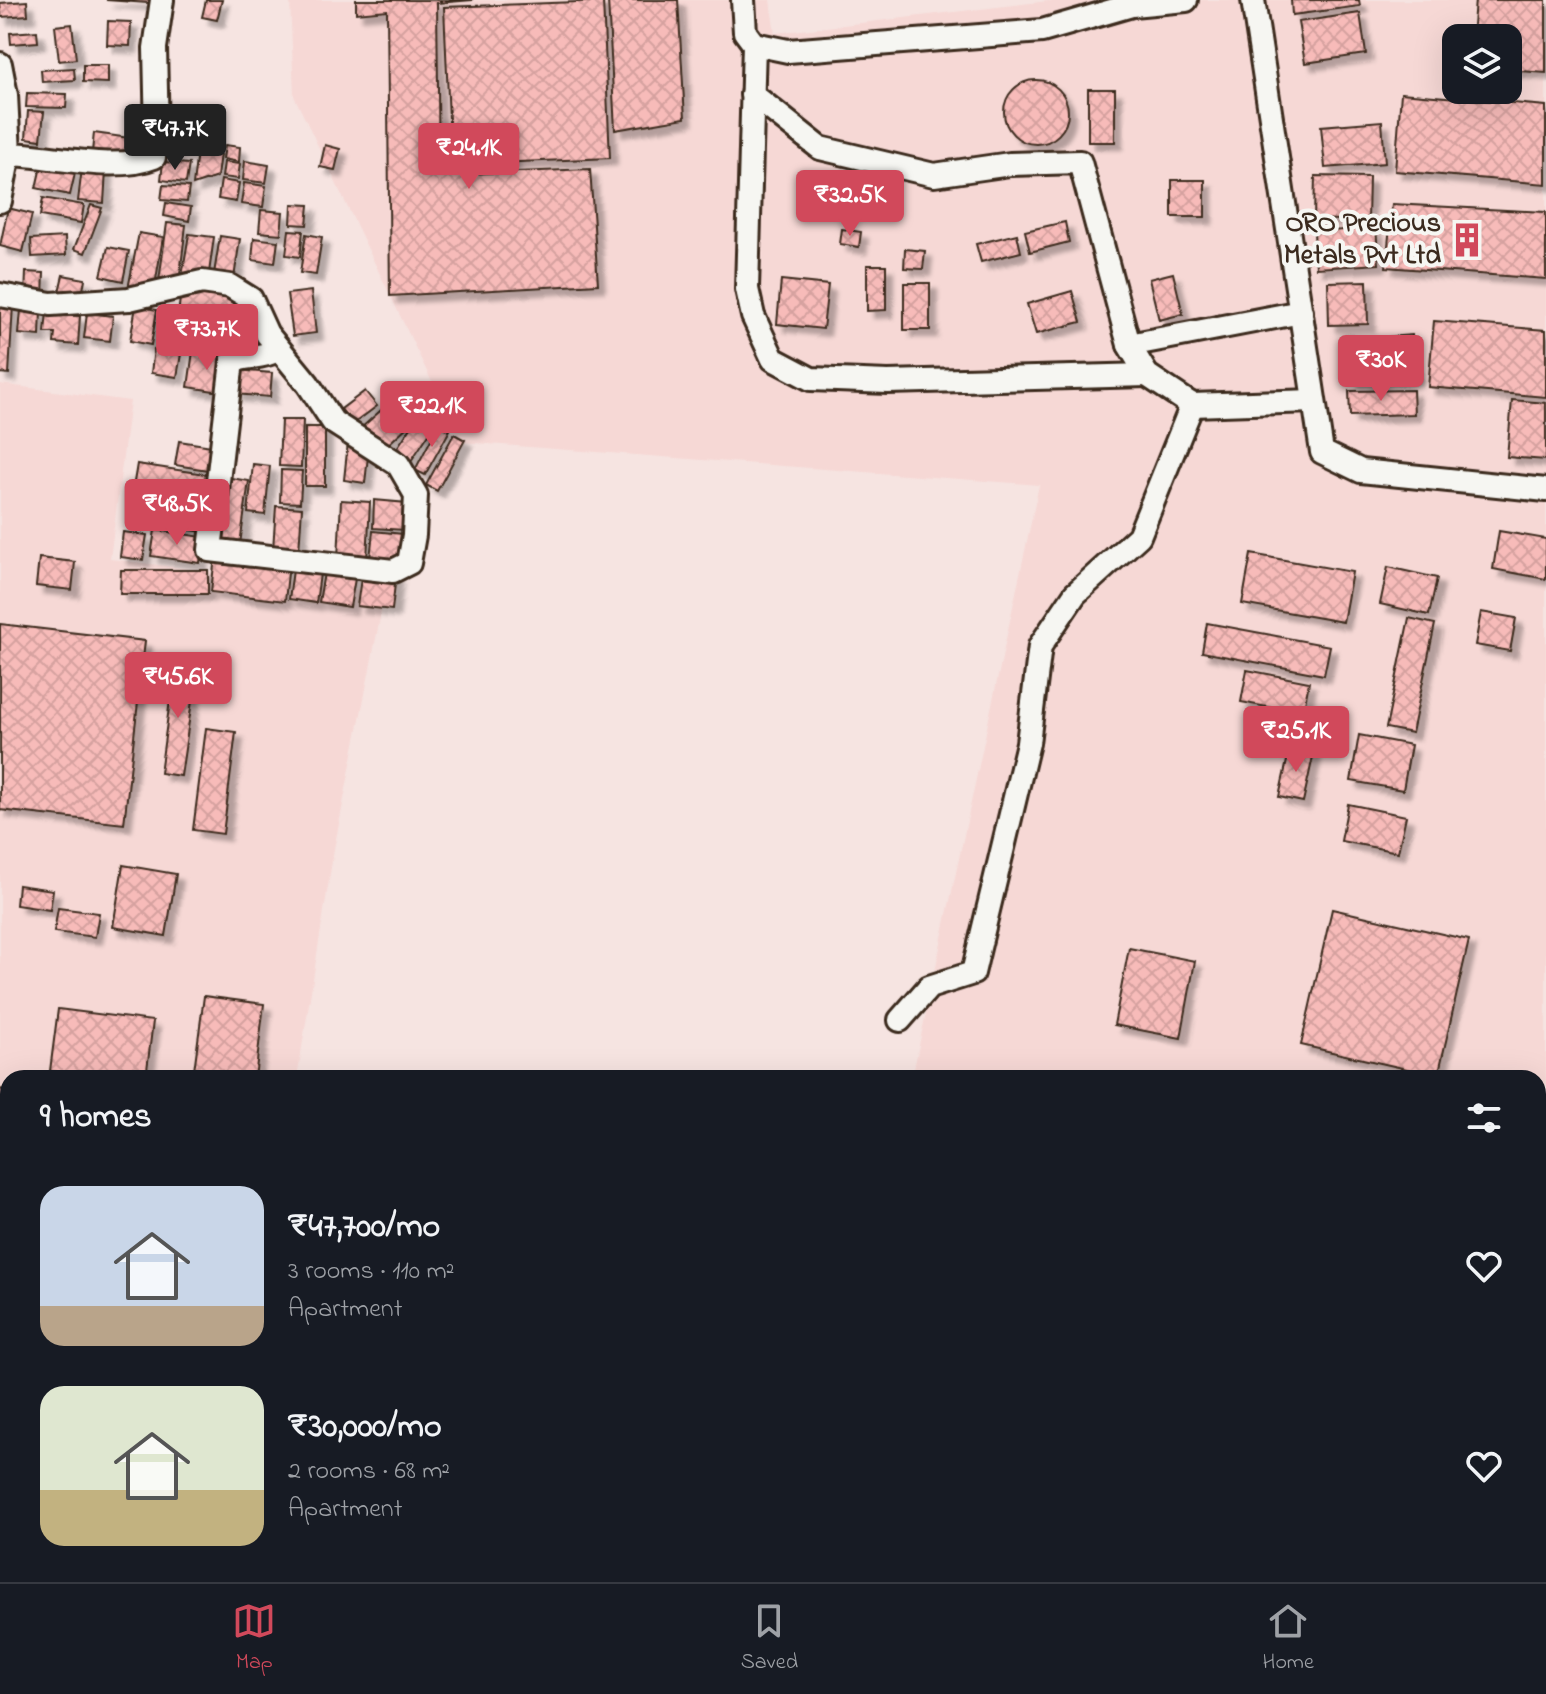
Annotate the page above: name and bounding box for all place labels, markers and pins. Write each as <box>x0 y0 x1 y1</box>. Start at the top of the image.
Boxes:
pin: ₹47.7K <box>110 104 240 172</box>
pin: ₹24.1K <box>404 123 534 191</box>
pin: ₹32.5K <box>785 170 915 238</box>
place label: ORO Precious Metals Pvt Ltd <box>1284 204 1441 277</box>
building icon: ORO Precious Metals Pvt Ltd <box>1448 221 1486 259</box>
pin: ₹73.7K <box>142 304 272 372</box>
pin: ₹30K <box>1334 335 1428 403</box>
pin: ₹22.1K <box>367 381 497 449</box>
pin: ₹48.5K <box>112 479 242 547</box>
pin: ₹45.6K <box>113 652 243 720</box>
pin: ₹25.1K <box>1231 706 1361 774</box>

